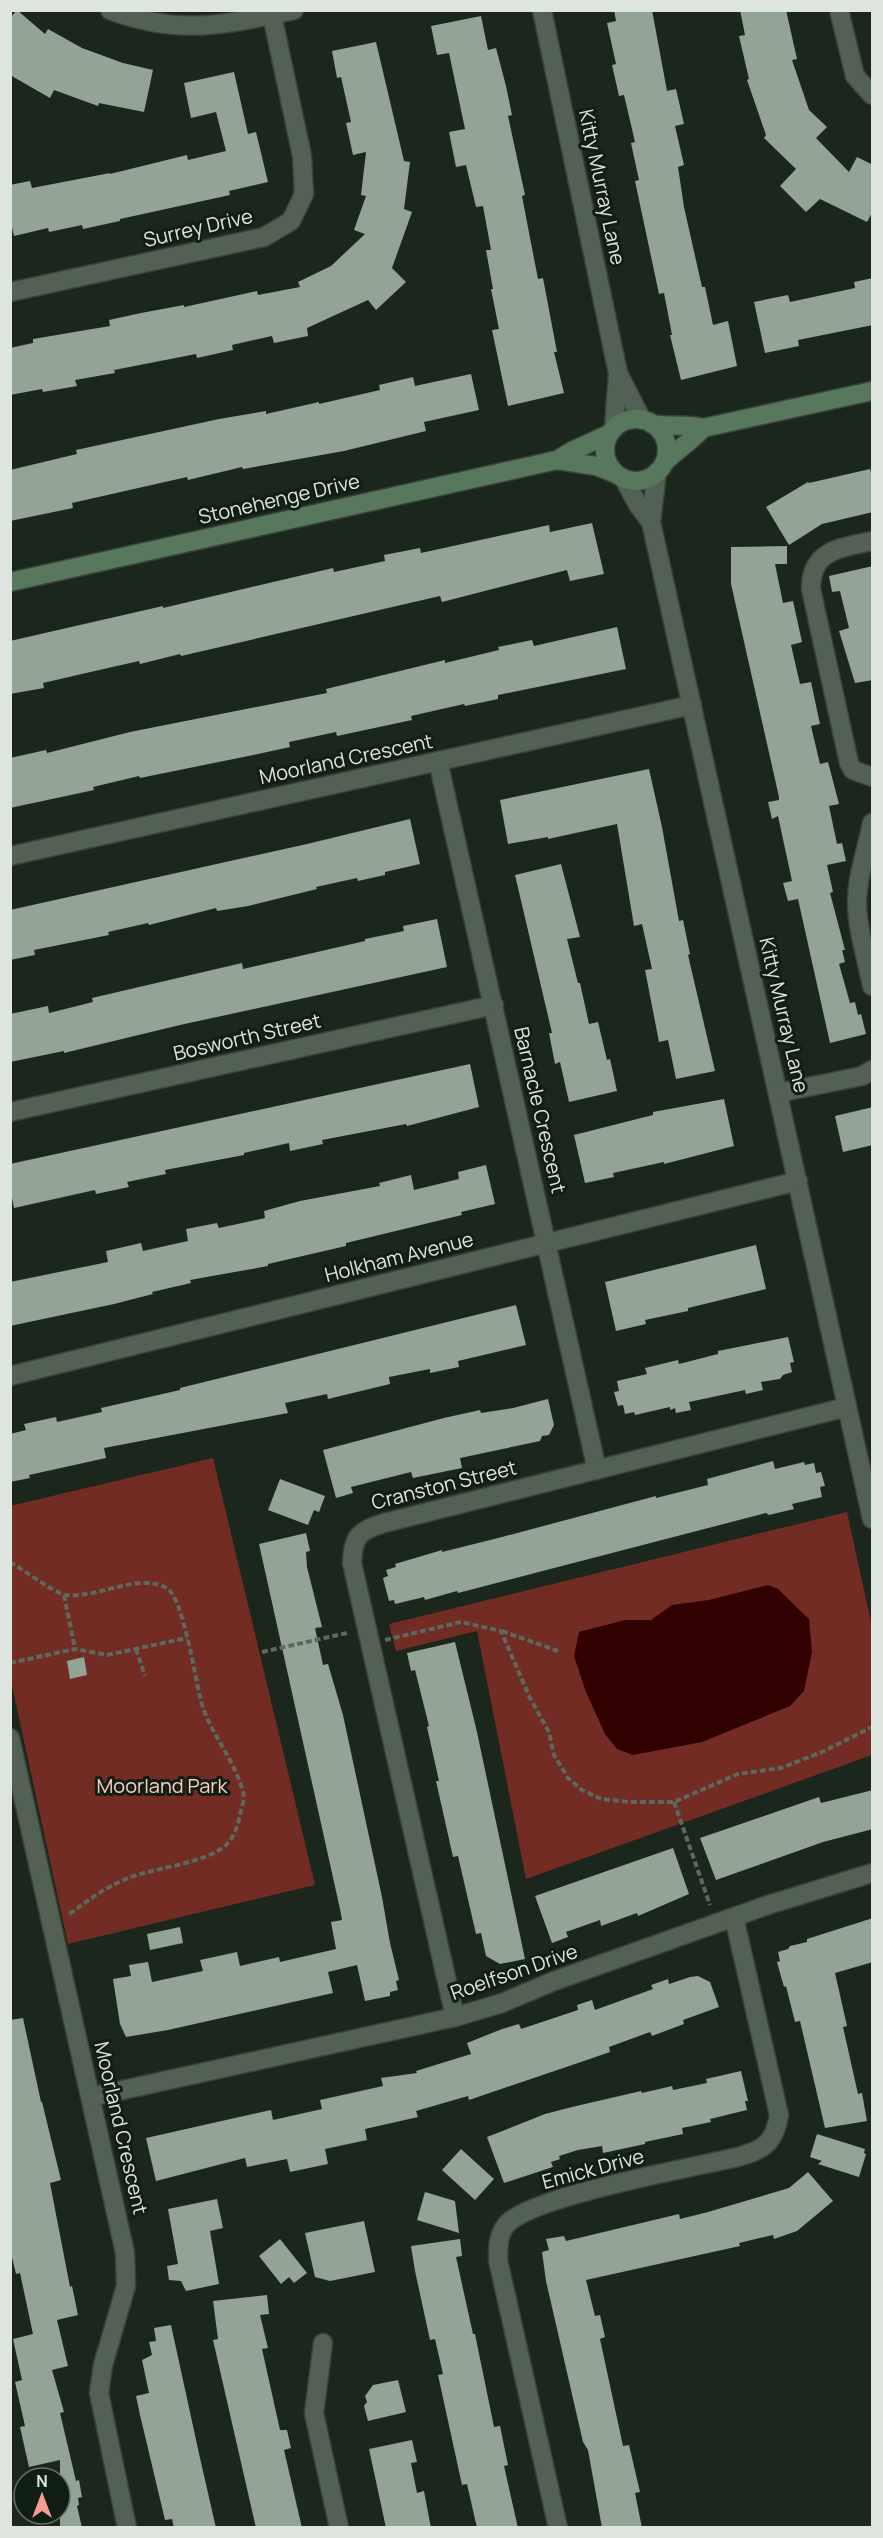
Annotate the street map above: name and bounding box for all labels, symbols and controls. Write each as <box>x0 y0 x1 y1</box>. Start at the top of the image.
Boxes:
street label: Kitty Murray Lane <box>573 107 632 267</box>
street label: Surrey Drive <box>141 202 255 253</box>
street label: Stonehenge Drive <box>196 467 362 530</box>
street label: Moorland Crescent <box>257 727 435 790</box>
street label: Kitty Murray Lane <box>754 935 815 1095</box>
street label: Bosworth Street <box>170 1006 323 1067</box>
street label: Barnacle Crescent <box>508 1024 573 1196</box>
street label: Holkham Avenue <box>322 1225 476 1288</box>
street label: Cranston Street <box>368 1453 519 1516</box>
park label: Moorland Park <box>97 1772 229 1799</box>
street label: Roelfson Drive <box>447 1937 581 2006</box>
street label: Moorland Crescent <box>88 2039 155 2217</box>
street label: Emick Drive <box>539 2142 647 2195</box>
north arrow <box>12 2466 72 2526</box>
text: N <box>36 2470 48 2492</box>

